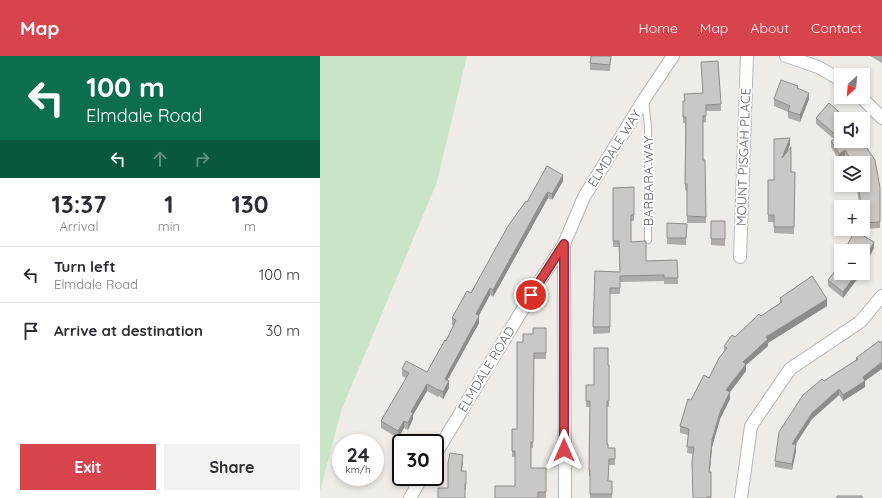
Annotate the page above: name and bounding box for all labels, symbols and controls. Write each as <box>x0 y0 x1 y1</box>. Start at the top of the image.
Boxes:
text: Map <box>20 16 59 40</box>
text: Home <box>639 19 678 37</box>
text: Map <box>700 19 728 37</box>
text: About <box>750 19 789 37</box>
text: Contact <box>811 19 862 37</box>
north arrow <box>834 68 870 104</box>
map controls <box>834 68 870 280</box>
text: 100 m <box>86 69 165 104</box>
icon: left <box>20 72 72 124</box>
street label: MOUNT PISGAH PLACE <box>733 88 753 226</box>
text: Elmdale Road <box>86 104 202 127</box>
street label: ELMDALE WAY <box>584 106 644 190</box>
button: sound <box>834 112 870 148</box>
street label: BARBARA WAY <box>640 135 656 226</box>
icon: left <box>107 148 129 170</box>
icon: ahead <box>149 148 171 170</box>
icon: right <box>191 148 213 170</box>
button: layers <box>834 156 870 192</box>
text: 13:37 <box>52 189 106 219</box>
text: 1 <box>164 189 174 219</box>
text: 130 <box>232 189 268 219</box>
button: + <box>834 200 870 236</box>
text: Arrival <box>59 218 98 234</box>
text: min <box>158 218 180 234</box>
text: m <box>244 218 256 234</box>
button: − <box>834 244 870 280</box>
text: Turn left <box>54 257 116 276</box>
icon: left <box>20 264 42 286</box>
text: 100 m <box>259 265 300 284</box>
text: Elmdale Road <box>54 276 138 292</box>
pin <box>514 278 548 312</box>
icon: arrive <box>520 284 542 306</box>
icon: arrive <box>20 320 42 342</box>
text: Arrive at destination <box>54 321 203 340</box>
text: 30 m <box>265 321 300 340</box>
street label: ELMDALE ROAD <box>454 323 518 415</box>
position arrow <box>543 429 585 471</box>
speed limit sign: 30 <box>392 434 444 486</box>
text: 24 <box>346 442 370 467</box>
button: Exit <box>20 444 156 490</box>
button: Share <box>164 444 300 490</box>
text: km/h <box>345 463 371 476</box>

